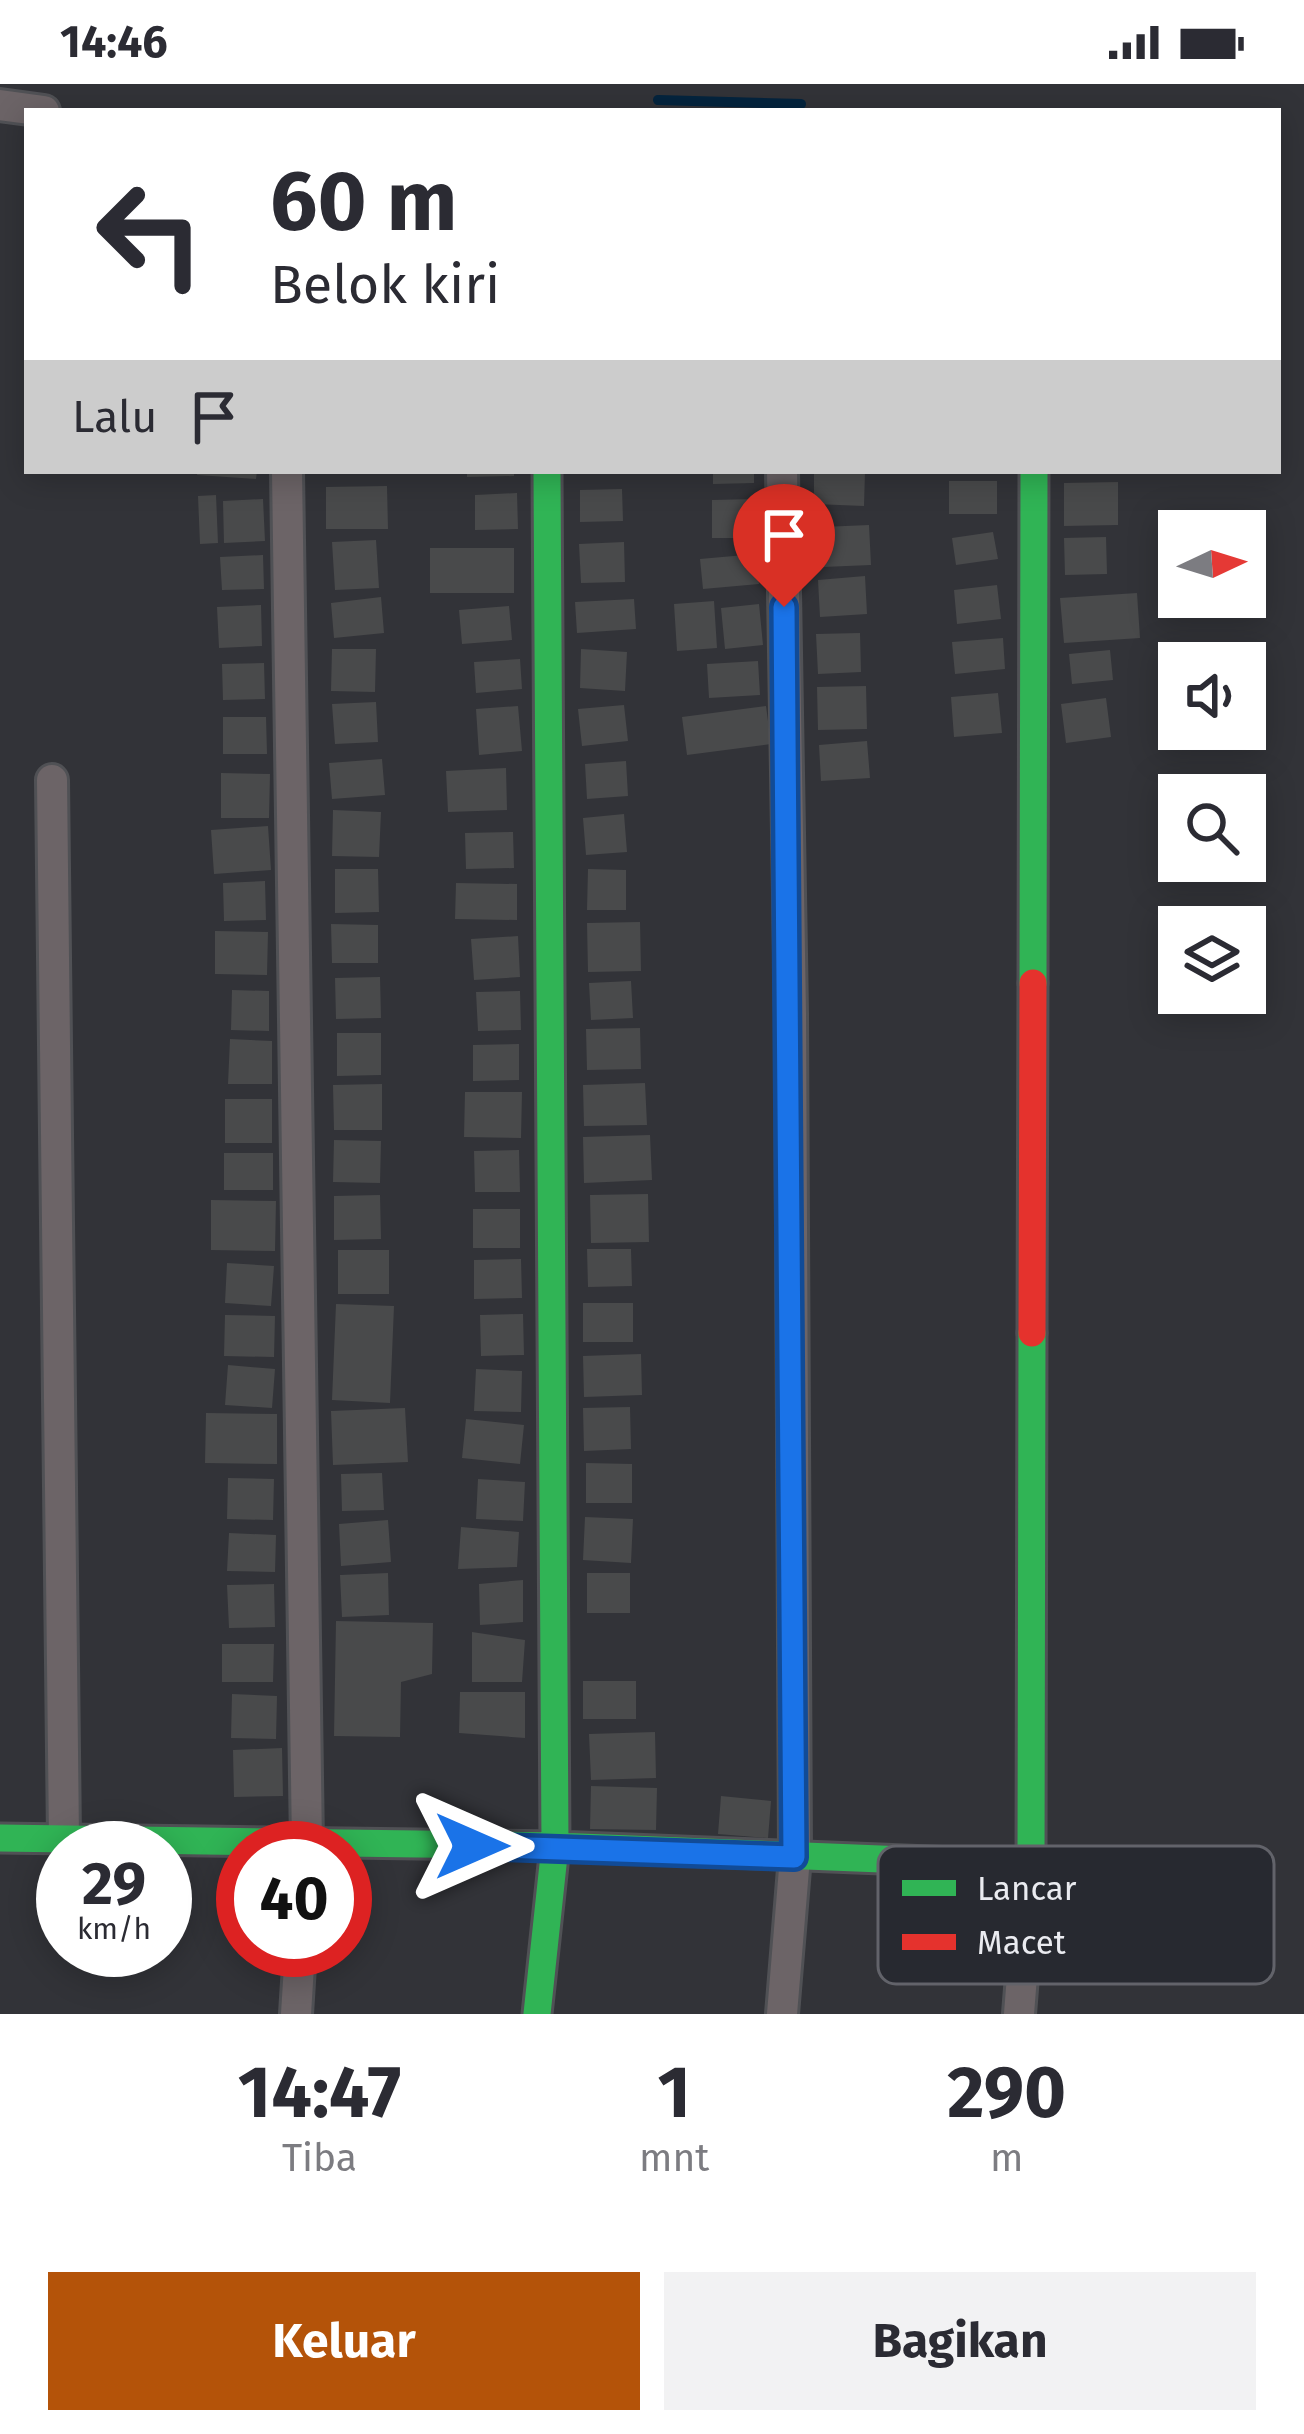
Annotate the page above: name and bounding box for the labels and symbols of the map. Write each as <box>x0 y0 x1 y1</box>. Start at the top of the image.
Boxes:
pin <box>733 484 835 607</box>
north arrow <box>1158 510 1266 618</box>
position arrow <box>409 1783 535 1909</box>
speed limit sign: 40 <box>216 1821 372 1977</box>
legend <box>878 1846 1274 1984</box>
text: Lancar <box>977 1869 1077 1909</box>
text: Macet <box>977 1923 1066 1963</box>

